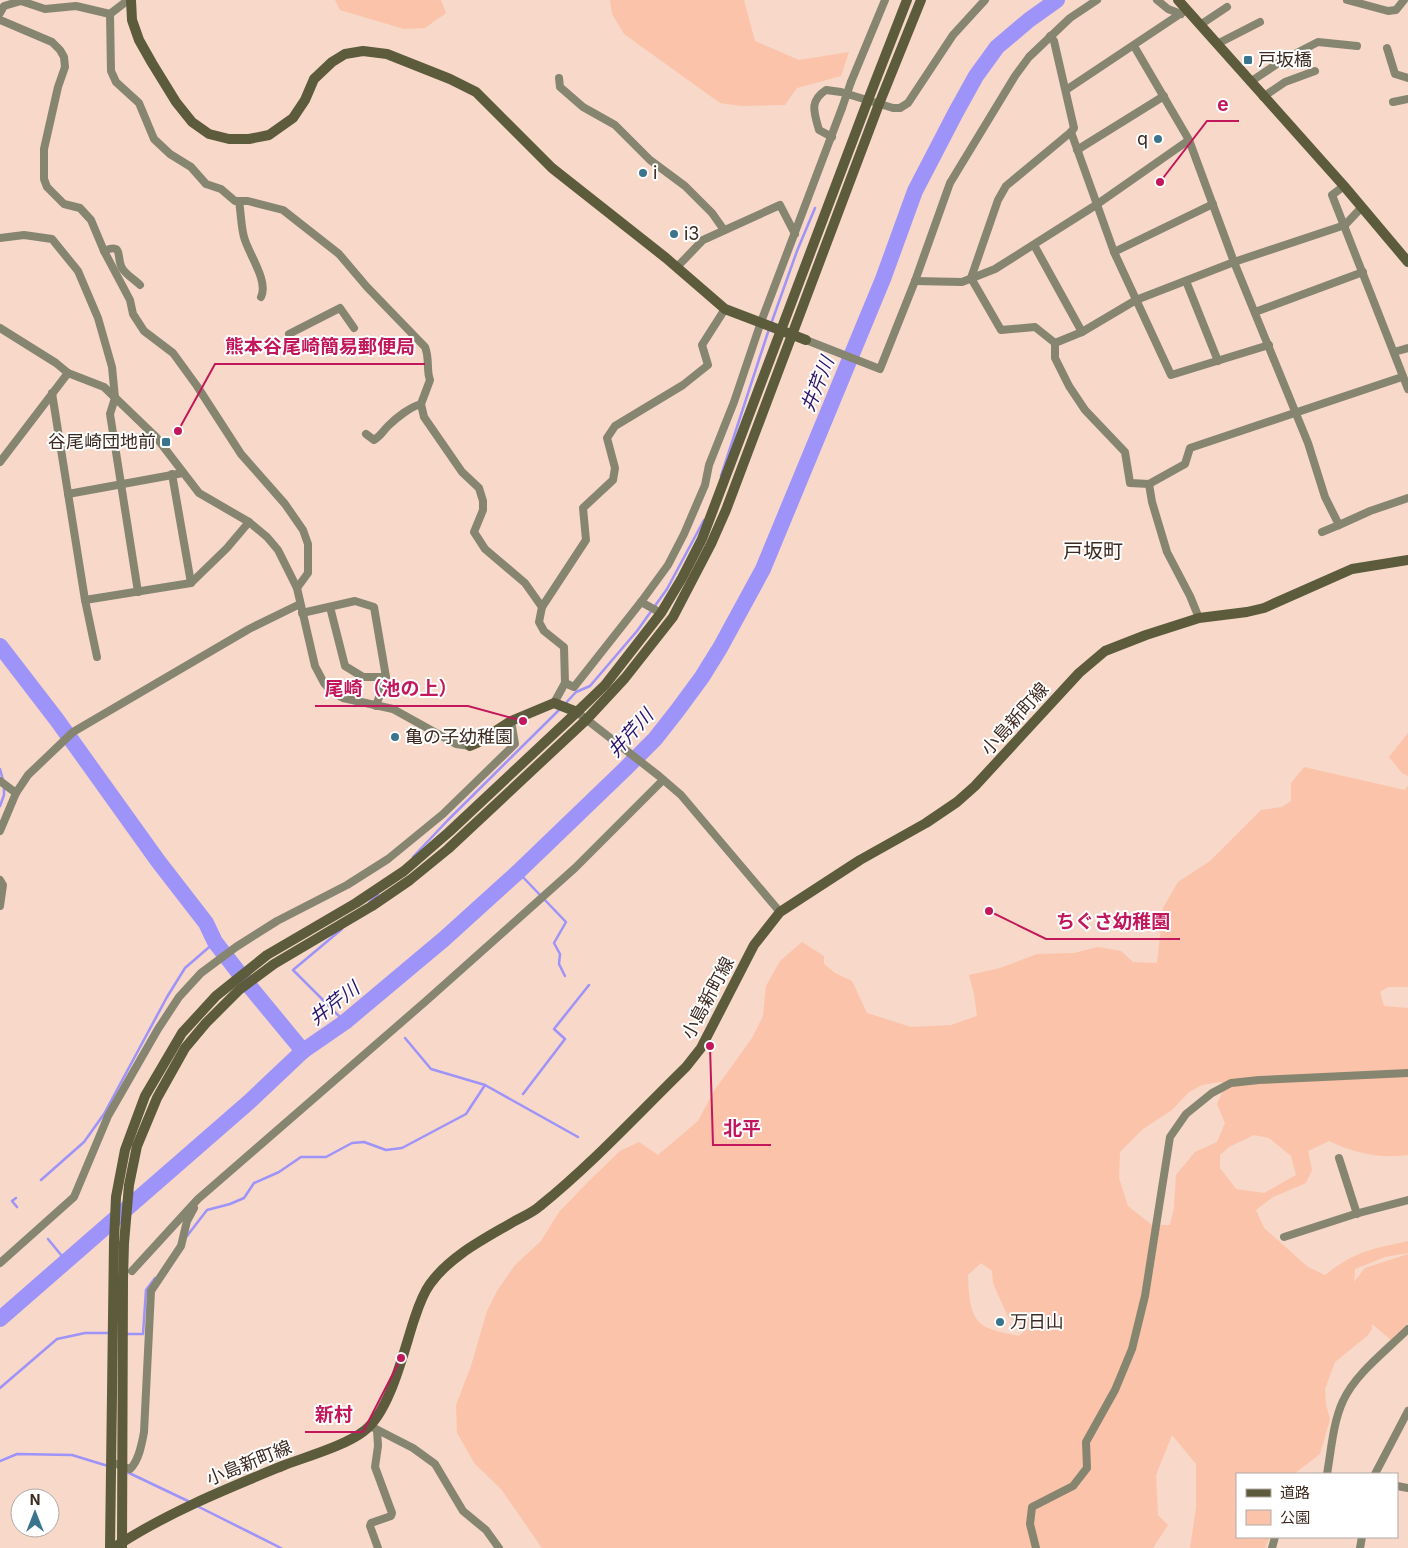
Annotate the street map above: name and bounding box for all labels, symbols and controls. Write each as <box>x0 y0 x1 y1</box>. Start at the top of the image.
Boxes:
place label: 戸坂橋 <box>1258 49 1312 70</box>
marker: 戸坂橋 <box>1242 54 1254 66</box>
callout: e <box>1207 87 1239 121</box>
text: e <box>1217 93 1229 116</box>
place label: q <box>1137 128 1148 149</box>
marker: q <box>1152 133 1164 145</box>
place label: i <box>653 162 657 183</box>
marker: i <box>637 167 649 179</box>
place label: i3 <box>684 223 699 244</box>
marker: i3 <box>668 228 680 240</box>
callout: 熊本谷尾崎簡易郵便局 <box>215 330 425 364</box>
text: 熊本谷尾崎簡易郵便局 <box>225 335 415 358</box>
water label: 井芹川 <box>796 352 840 415</box>
place label: 谷尾崎団地前 <box>48 431 156 452</box>
marker: 谷尾崎団地前 <box>160 436 172 448</box>
district label: 戸坂町 <box>1063 539 1123 563</box>
callout: 尾崎（池の上） <box>315 672 468 706</box>
text: 尾崎（池の上） <box>324 677 458 700</box>
street label: 小島新町線 <box>977 678 1053 759</box>
water label: 井芹川 <box>603 703 659 762</box>
place label: 亀の子幼稚園 <box>405 726 513 747</box>
marker: 亀の子幼稚園 <box>389 731 401 743</box>
callout: ちぐさ幼稚園 <box>1046 905 1180 939</box>
text: ちぐさ幼稚園 <box>1056 910 1170 933</box>
street label: 小島新町線 <box>677 953 738 1042</box>
water label: 井芹川 <box>305 976 365 1030</box>
callout: 北平 <box>713 1111 771 1145</box>
text: 北平 <box>723 1117 761 1140</box>
place label: 万日山 <box>1010 1311 1064 1332</box>
marker: 万日山 <box>994 1316 1006 1328</box>
callout: 新村 <box>305 1398 363 1432</box>
text: 新村 <box>315 1403 353 1426</box>
street label: 小島新町線 <box>203 1436 294 1489</box>
legend <box>1236 1473 1398 1538</box>
text: 道路 <box>1280 1483 1310 1502</box>
north arrow <box>10 1488 60 1538</box>
text: N <box>30 1491 40 1508</box>
text: 公園 <box>1280 1508 1310 1527</box>

